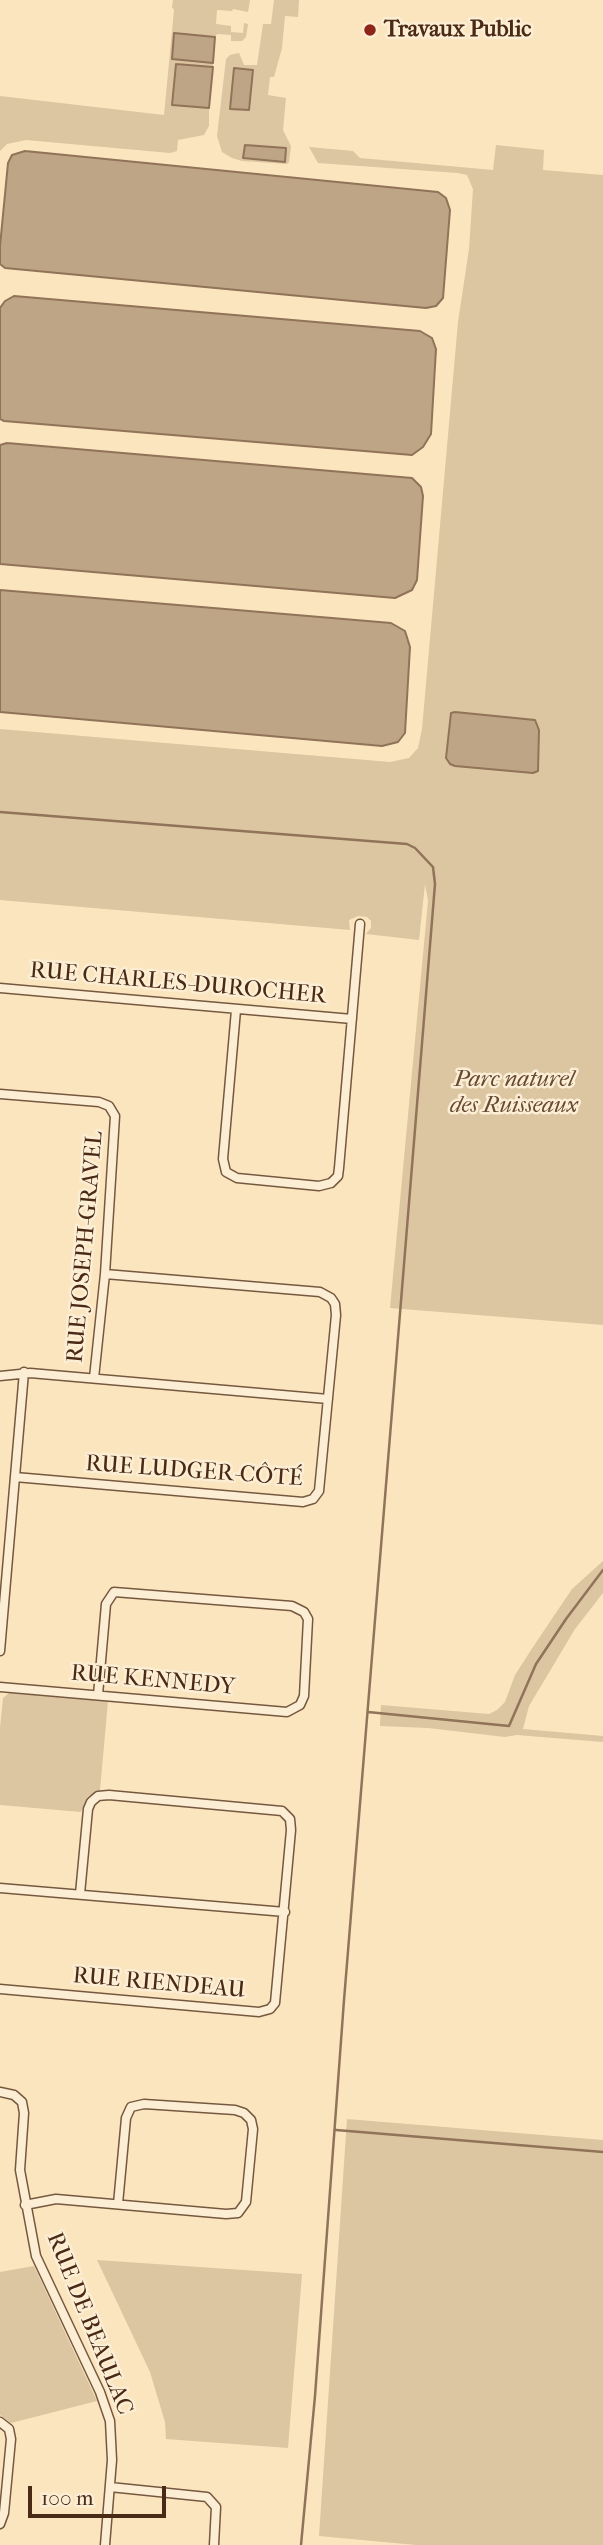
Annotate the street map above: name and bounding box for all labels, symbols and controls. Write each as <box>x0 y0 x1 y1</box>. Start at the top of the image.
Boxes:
place label: Travaux Public <box>384 16 531 44</box>
marker: Travaux Public <box>362 22 378 38</box>
street label: RUE CHARLES-DUROCHER <box>29 957 327 1011</box>
park label: Parc naturel des Ruisseaux <box>450 1066 578 1120</box>
street label: RUE JOSEPH-GRAVEL <box>62 1130 110 1364</box>
street label: RUE LUDGER-CÔTÉ <box>84 1451 304 1493</box>
street label: RUE KENNEDY <box>70 1660 236 1702</box>
street label: RUE RIENDEAU <box>71 1963 247 2005</box>
street label: RUE DE BEAULAC <box>40 2229 138 2419</box>
scale bar <box>32 2472 170 2516</box>
text: 100 m <box>41 2486 94 2510</box>

